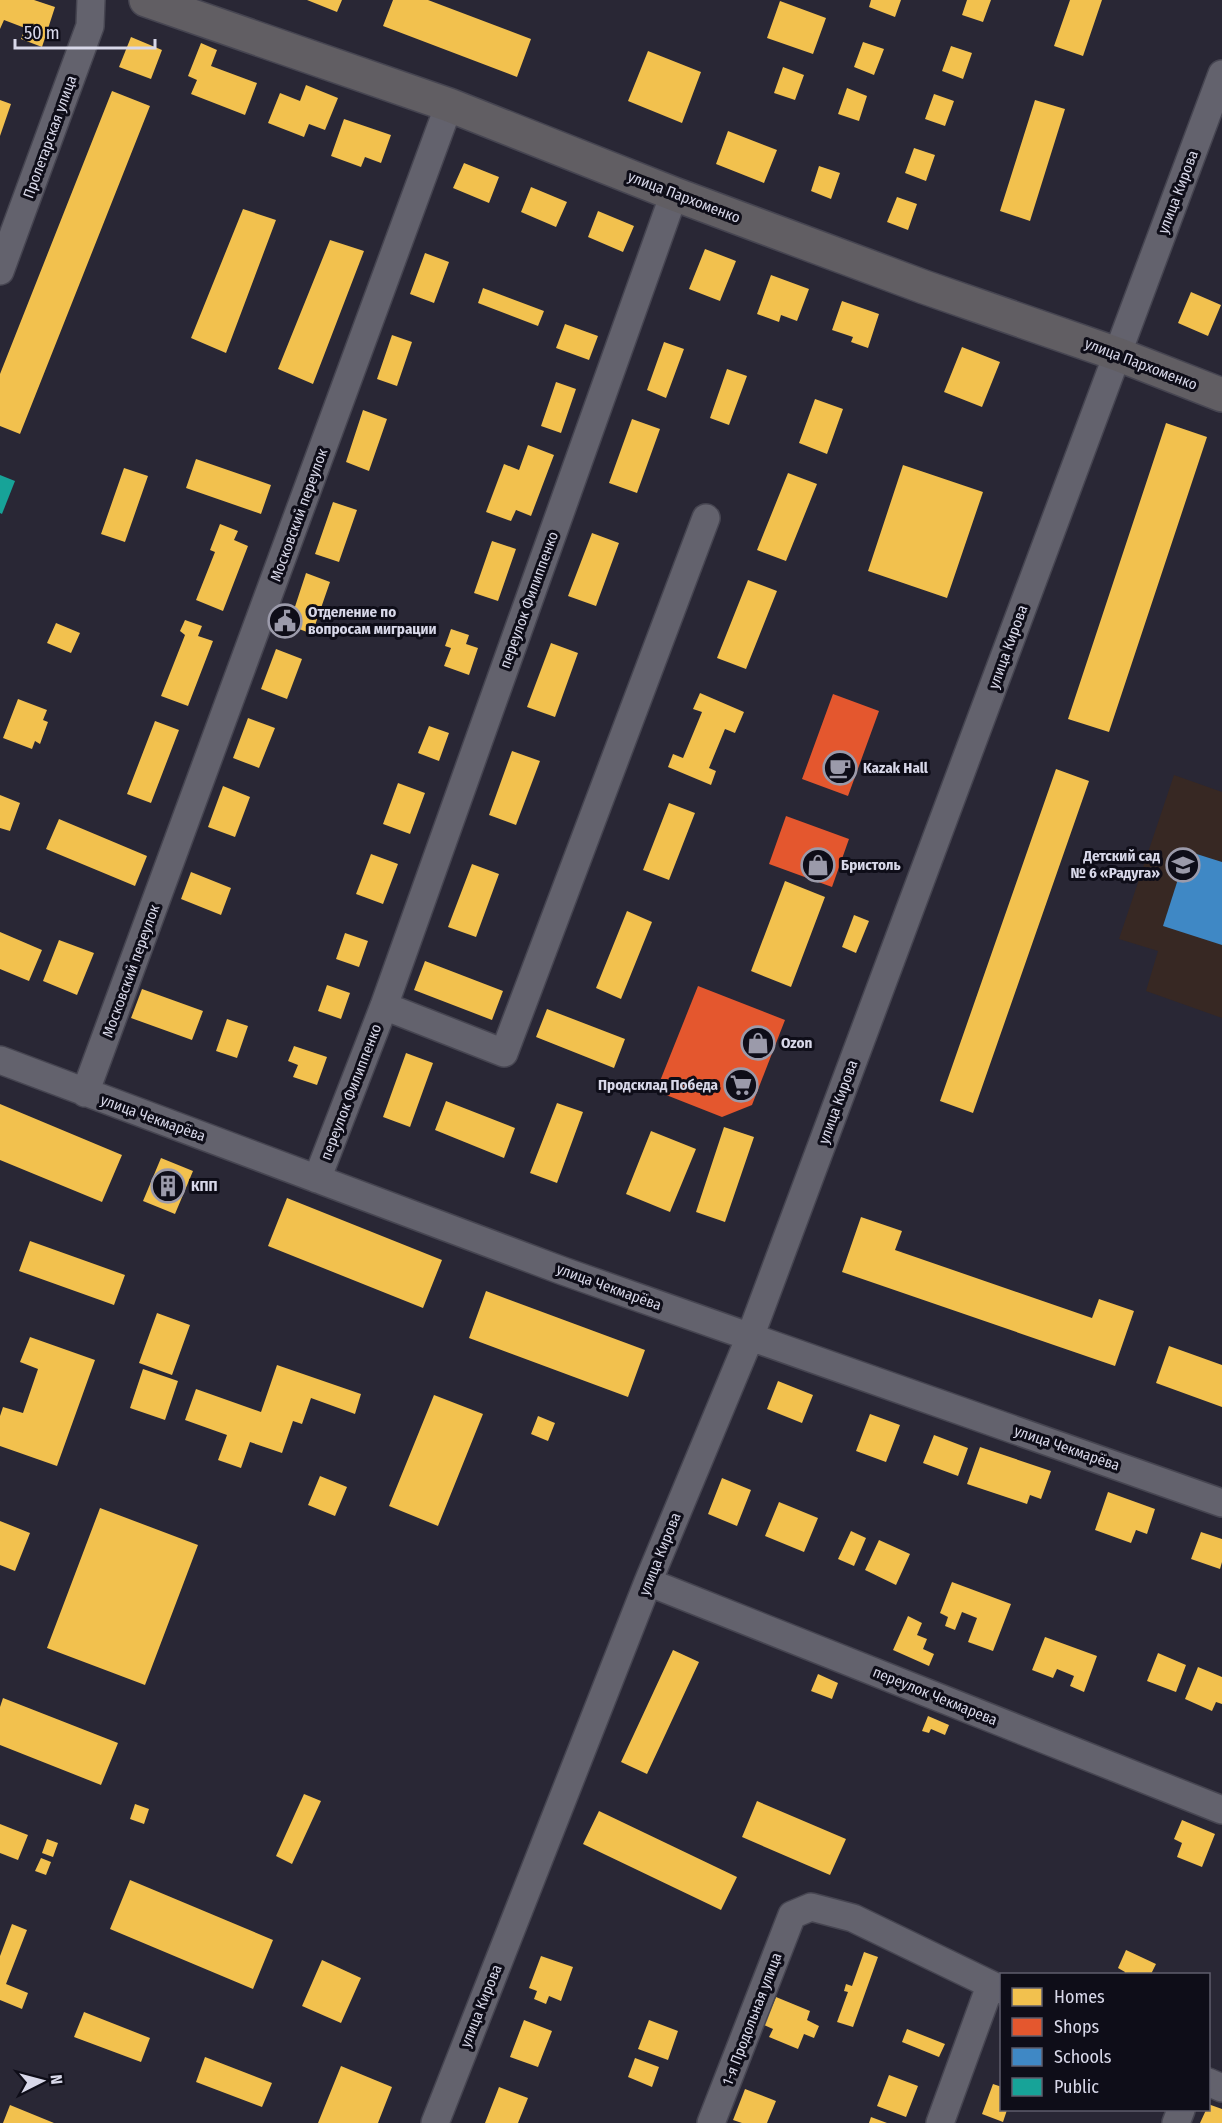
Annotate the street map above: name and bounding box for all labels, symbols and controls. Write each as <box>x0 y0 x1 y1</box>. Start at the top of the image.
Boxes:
scale bar <box>15 12 154 50</box>
text: 50 m <box>24 22 60 44</box>
street label: Пролетарская улица <box>19 73 81 201</box>
street label: улица Кирова <box>1154 148 1202 236</box>
street label: улица Пархоменко <box>625 167 743 227</box>
street label: улица Пархоменко <box>1082 334 1200 394</box>
street label: Московский переулок <box>267 446 331 584</box>
street label: переулок Филиппенко <box>496 529 562 671</box>
public building icon: Отделение по вопросам миграции <box>267 603 303 639</box>
place label: Отделение по вопросам миграции <box>308 603 437 638</box>
street label: улица Кирова <box>985 603 1031 691</box>
cafe icon: Kazak Hall <box>822 750 858 786</box>
place label: Kazak Hall <box>863 759 929 777</box>
shop icon: Бристоль <box>800 847 836 883</box>
place label: Детский сад № 6 «Радуга» <box>1070 847 1160 882</box>
school or university icon: Детский сад № 6 «Радуга» <box>1165 847 1201 883</box>
place label: Бристоль <box>841 856 901 874</box>
street label: Московский переулок <box>99 902 163 1040</box>
street label: переулок Филиппенко <box>317 1021 385 1163</box>
shop icon: Ozon <box>740 1025 776 1061</box>
place label: Ozon <box>781 1034 812 1052</box>
street label: улица Кирова <box>815 1058 861 1146</box>
supermarket icon: Продсклад Победа <box>723 1067 759 1103</box>
place label: Продсклад Победа <box>598 1076 719 1094</box>
street label: улица Чекмарёва <box>98 1091 208 1145</box>
building icon: КПП <box>150 1168 186 1204</box>
place label: КПП <box>191 1177 218 1195</box>
street label: улица Чекмарёва <box>554 1260 664 1314</box>
street label: улица Чекмарёва <box>1012 1422 1122 1474</box>
street label: улица Кирова <box>635 1510 685 1598</box>
street label: переулок Чекмарева <box>870 1663 1000 1729</box>
street label: 1-я Продольная улица <box>718 1950 786 2088</box>
street label: улица Кирова <box>456 1962 506 2050</box>
legend <box>1000 1973 1210 2111</box>
text: Homes <box>1054 1986 1105 2008</box>
text: Shops <box>1054 2016 1099 2038</box>
text: Schools <box>1054 2046 1112 2068</box>
north arrow <box>12 2051 72 2111</box>
text: N <box>46 2074 66 2085</box>
text: Public <box>1054 2076 1099 2098</box>

